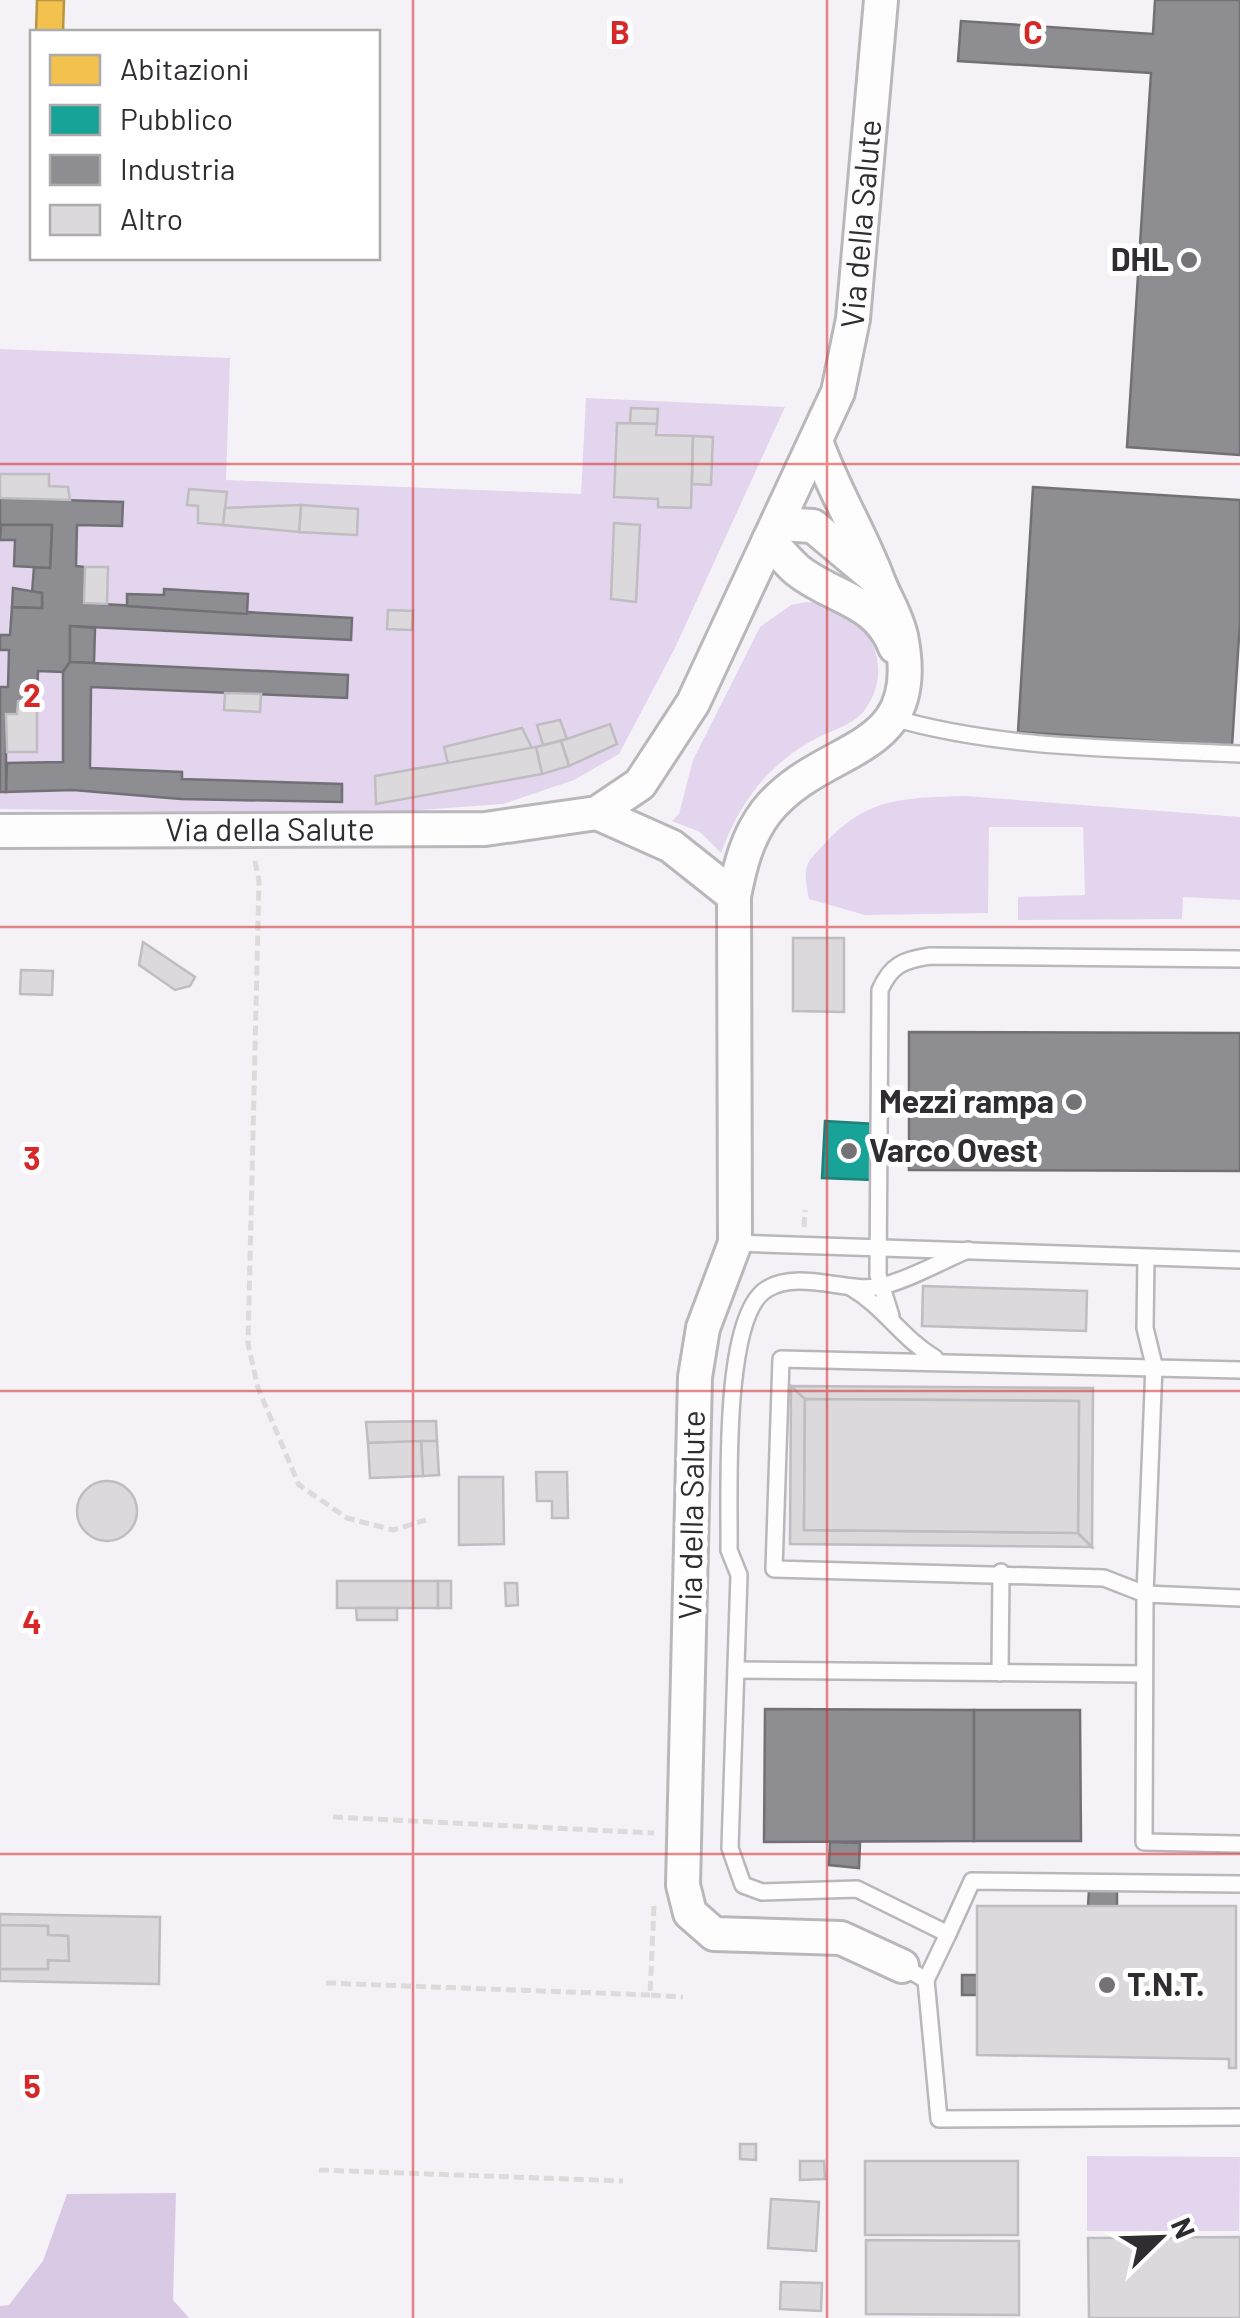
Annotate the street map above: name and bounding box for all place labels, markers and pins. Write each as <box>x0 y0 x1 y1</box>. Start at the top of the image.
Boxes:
place label: DHL <box>1111 239 1169 277</box>
marker: DHL <box>1178 249 1200 271</box>
place label: Mezzi rampa <box>879 1081 1054 1119</box>
marker: Mezzi rampa <box>1063 1091 1085 1113</box>
place label: Varco Ovest <box>869 1130 1038 1168</box>
marker: Varco Ovest <box>838 1140 860 1162</box>
place label: T.N.T. <box>1127 1964 1205 2002</box>
marker: T.N.T. <box>1096 1974 1118 1996</box>

